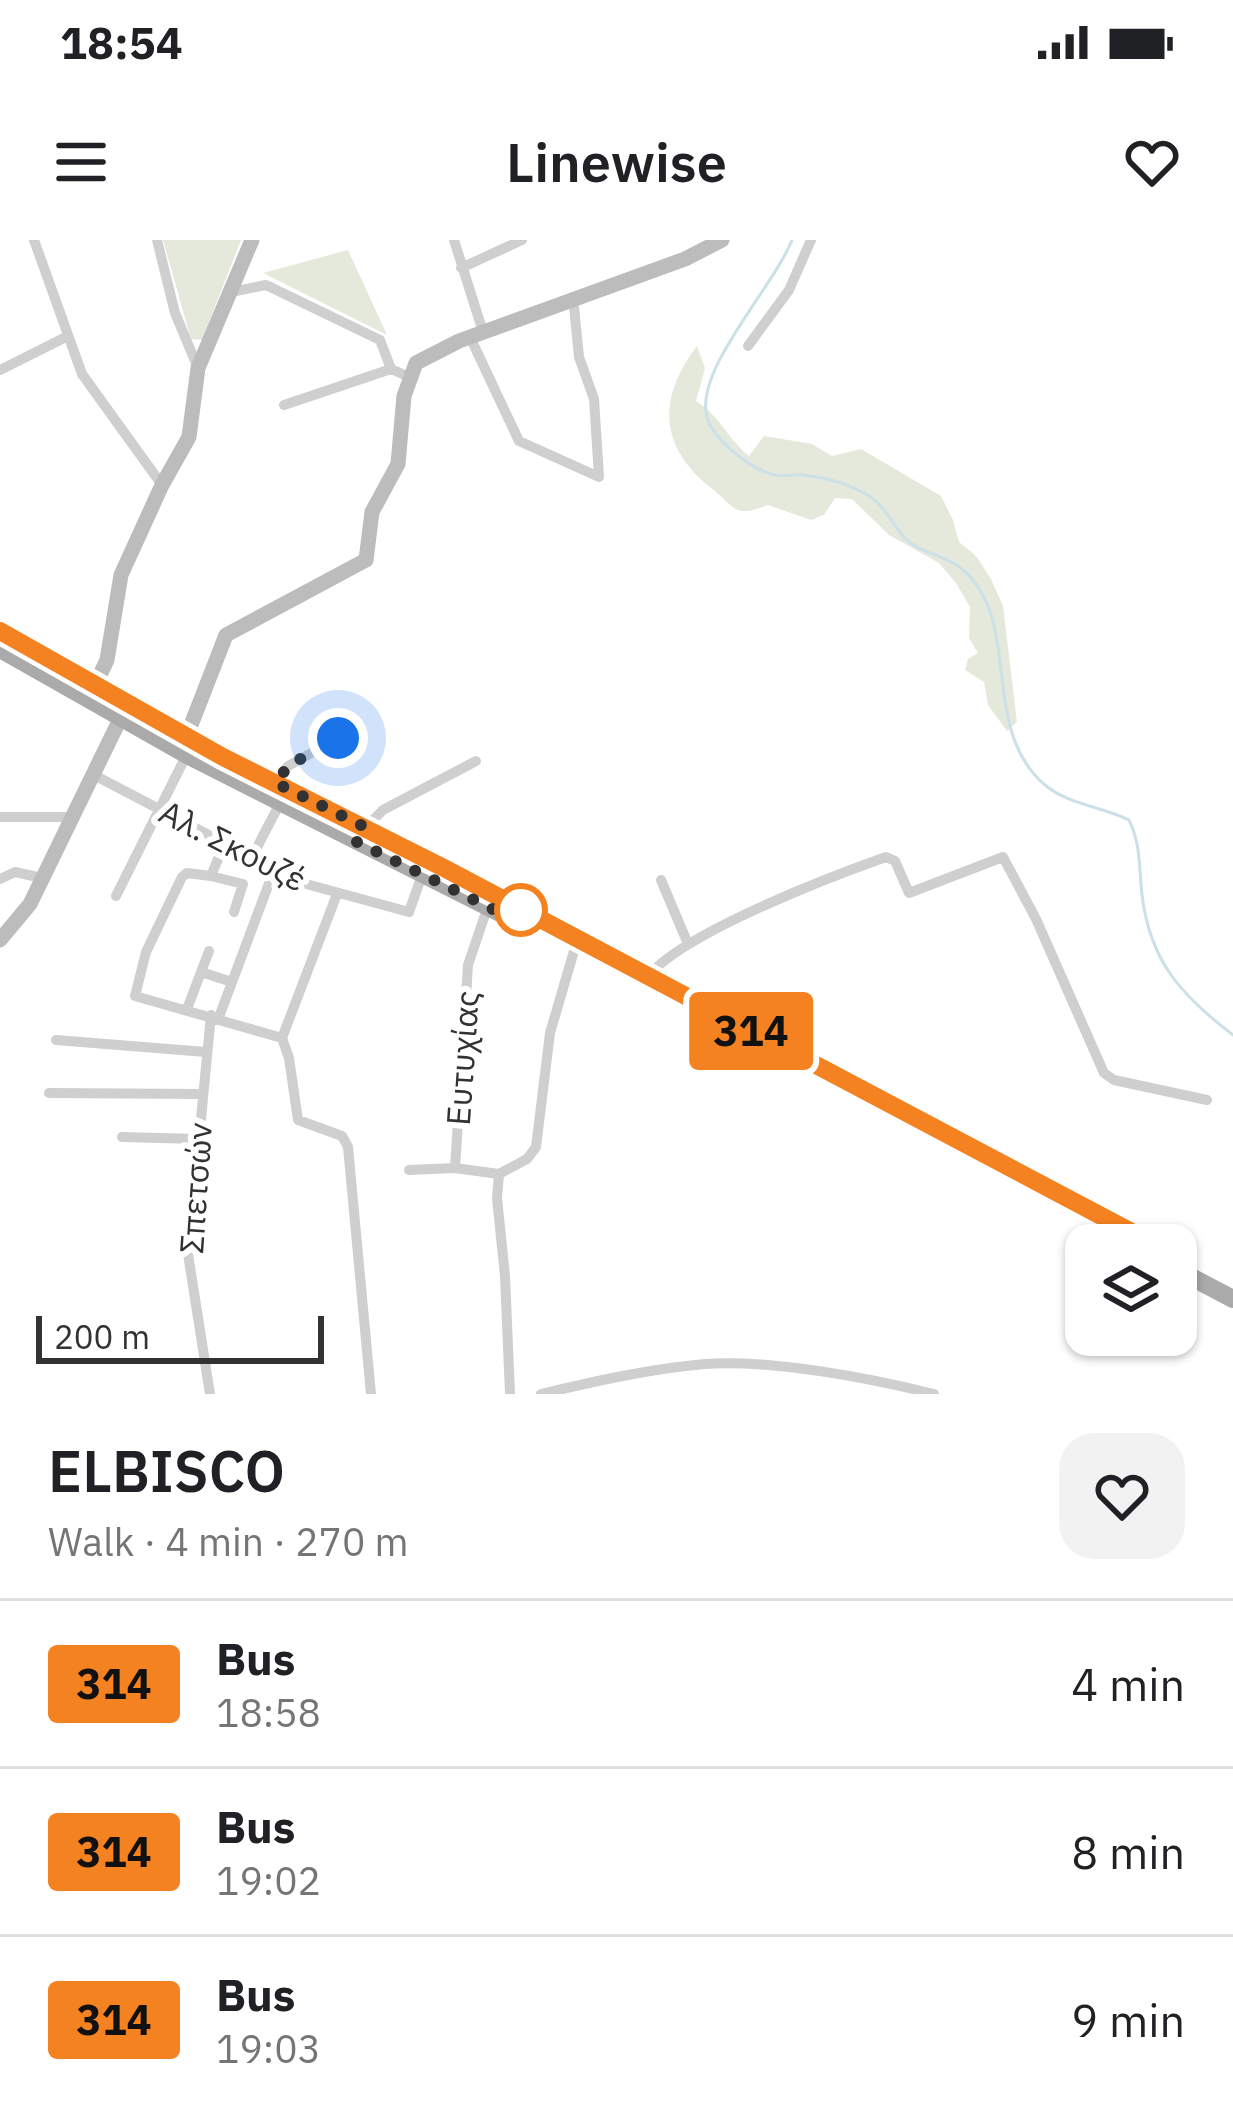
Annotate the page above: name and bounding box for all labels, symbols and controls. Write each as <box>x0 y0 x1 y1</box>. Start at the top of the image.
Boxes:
text: 18:54 <box>60 13 183 71</box>
text: Linewise <box>506 127 727 197</box>
icon: menu <box>48 129 114 195</box>
icon: heart <box>1119 129 1185 195</box>
your location <box>308 708 368 768</box>
street label: Αλ. Σκουζέ <box>152 790 314 900</box>
unlabelled marker <box>496 885 546 935</box>
street label: Ευτυχίας <box>436 989 488 1127</box>
line badge: 314 <box>682 992 820 1070</box>
text: 314 <box>713 1003 789 1058</box>
street label: Σπετσών <box>169 1121 221 1255</box>
map controls <box>1065 1224 1197 1356</box>
button: layers <box>1065 1224 1197 1356</box>
scale bar <box>36 1310 324 1363</box>
text: 200 m <box>54 1315 150 1358</box>
button: heart <box>1059 1433 1185 1559</box>
text: ELBISCO <box>48 1434 285 1508</box>
text: Walk · 4 min · 270 m <box>48 1516 409 1567</box>
text: Bus <box>216 1629 296 1687</box>
text: 4 min <box>1071 1655 1185 1713</box>
text: 314 <box>76 1656 152 1711</box>
text: 18:58 <box>216 1687 321 1738</box>
text: Bus <box>216 1797 296 1855</box>
text: 8 min <box>1071 1823 1185 1881</box>
text: 314 <box>76 1824 152 1879</box>
text: 19:02 <box>216 1855 321 1906</box>
text: Bus <box>216 1965 296 2023</box>
text: 9 min <box>1071 1991 1185 2049</box>
text: 314 <box>76 1992 152 2047</box>
text: 19:03 <box>216 2023 321 2074</box>

